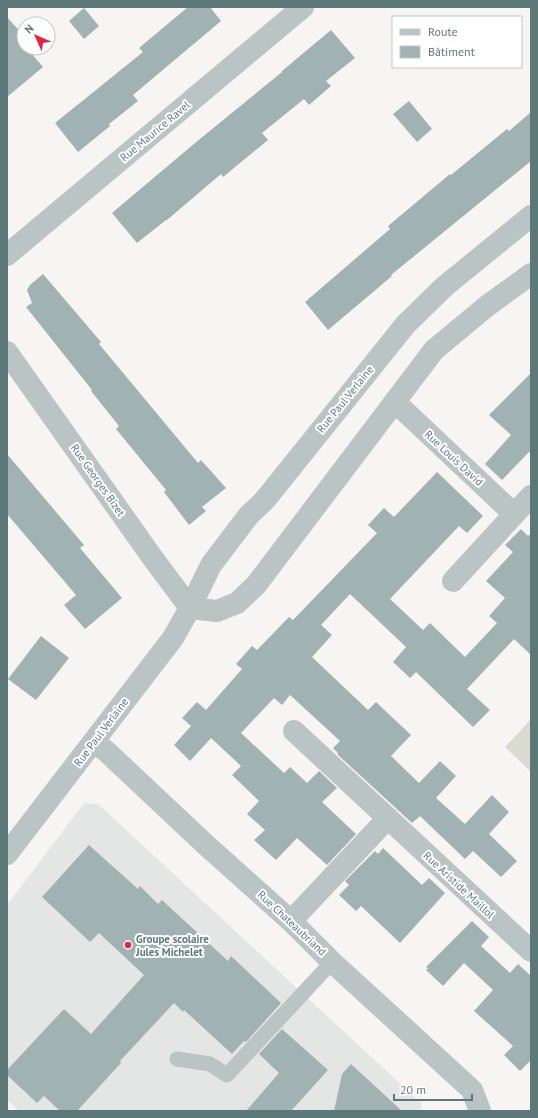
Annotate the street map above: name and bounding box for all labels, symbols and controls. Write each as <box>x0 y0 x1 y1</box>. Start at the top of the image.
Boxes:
north arrow <box>16 16 56 56</box>
legend <box>392 16 522 68</box>
text: N <box>21 21 36 36</box>
text: Route <box>428 24 458 39</box>
text: Bâtiment <box>428 44 475 59</box>
street label: Rue Maurice Ravel <box>117 97 193 164</box>
street label: Rue Paul Verlaine <box>314 362 377 435</box>
street label: Rue Louis David <box>422 427 486 489</box>
street label: Rue Georges Bizet <box>68 441 128 519</box>
street label: Rue Paul Verlaine <box>71 695 132 769</box>
street label: Rue Aristide Maillol <box>421 848 498 922</box>
street label: Rue Chateaubriand <box>255 887 329 959</box>
place label: Groupe scolaire Jules Michelet <box>135 932 209 959</box>
marker: Groupe scolaire Jules Michelet <box>123 940 133 950</box>
scale bar <box>394 1076 472 1102</box>
text: 20 m <box>400 1082 426 1097</box>

